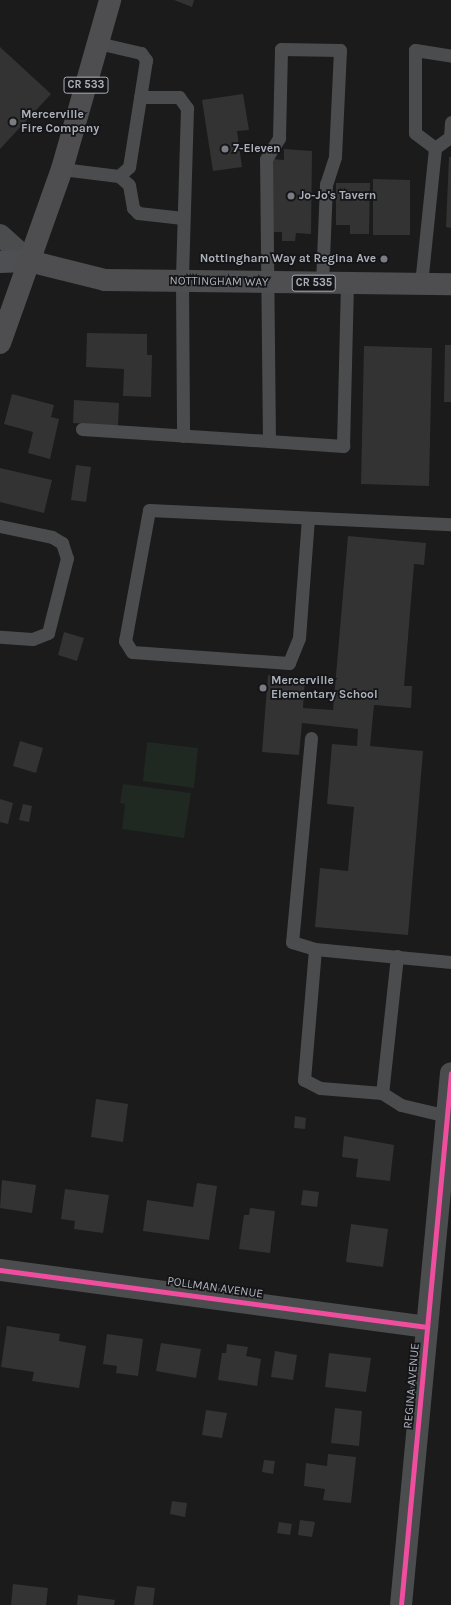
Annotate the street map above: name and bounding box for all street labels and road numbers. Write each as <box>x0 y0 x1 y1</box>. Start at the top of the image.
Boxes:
road number: CR 533 <box>63 76 109 94</box>
street label: NOTTINGHAM WAY <box>170 274 268 290</box>
road number: CR 535 <box>291 274 337 292</box>
street label: POLLMAN AVENUE <box>166 1274 264 1302</box>
street label: REGINA AVENUE <box>401 1343 423 1429</box>

